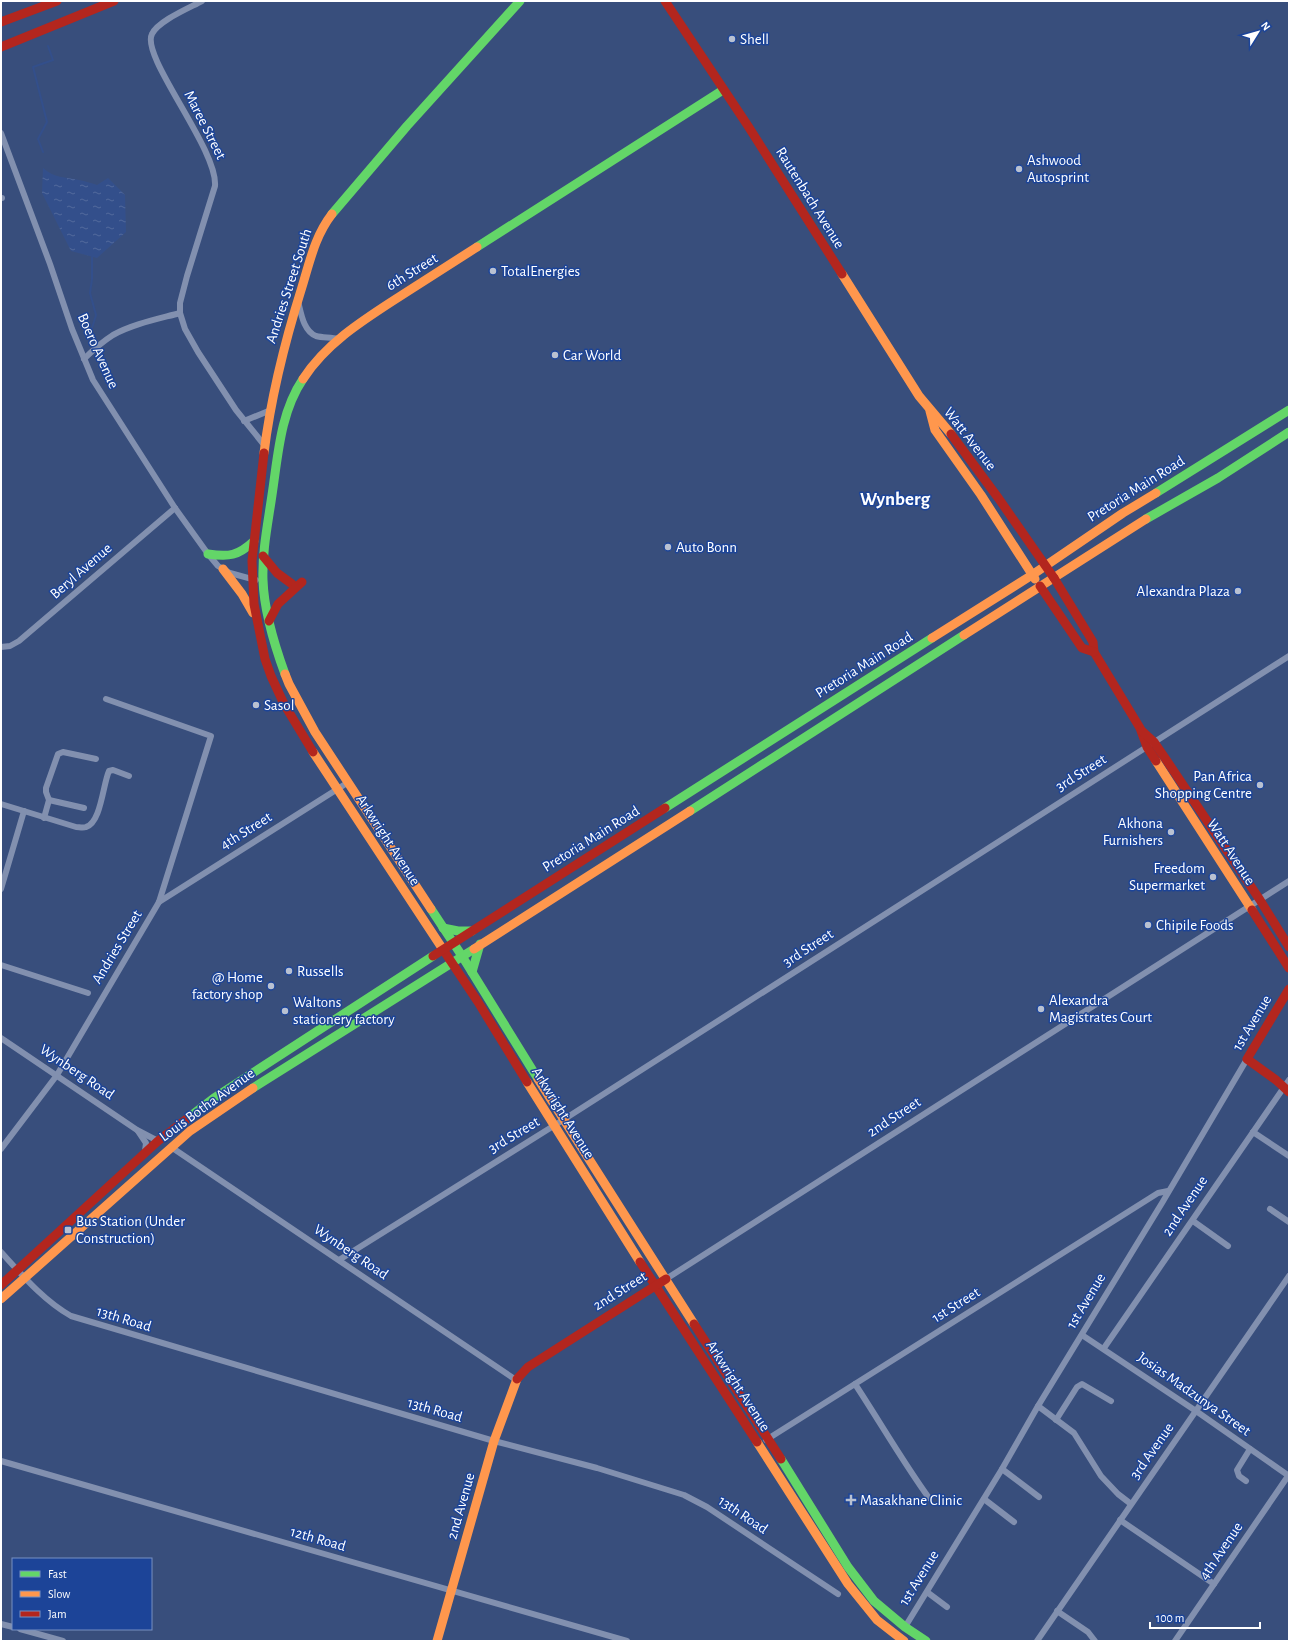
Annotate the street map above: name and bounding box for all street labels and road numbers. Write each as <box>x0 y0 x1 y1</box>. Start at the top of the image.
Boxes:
street label: Maree Street <box>181 88 229 162</box>
street label: Rautenbach Avenue <box>773 145 847 251</box>
street label: Andries Street South <box>263 227 315 345</box>
street label: 6th Street <box>384 250 441 294</box>
street label: Boero Avenue <box>75 311 121 391</box>
street label: Watt Avenue <box>941 405 999 473</box>
street label: Pretoria Main Road <box>1085 453 1187 525</box>
street label: Beryl Avenue <box>47 540 115 602</box>
street label: Pretoria Main Road <box>813 629 915 701</box>
street label: 3rd Street <box>1053 752 1109 794</box>
street label: Arkwright Avenue <box>353 792 423 888</box>
street label: Pretoria Main Road <box>540 803 642 875</box>
street label: 4th Street <box>218 809 275 853</box>
street label: Watt Avenue <box>1204 816 1258 888</box>
street label: Andries Street <box>89 907 145 986</box>
street label: 3rd Street <box>780 926 836 970</box>
street label: 1st Avenue <box>1230 993 1274 1053</box>
street label: Wynberg Road <box>37 1042 117 1102</box>
street label: Louis Botha Avenue <box>157 1065 257 1144</box>
street label: Arkwright Avenue <box>529 1065 597 1162</box>
street label: 2nd Street <box>865 1094 923 1140</box>
street label: 3rd Street <box>486 1114 542 1156</box>
street label: 2nd Avenue <box>1160 1173 1210 1239</box>
street label: Wynberg Road <box>311 1222 391 1282</box>
street label: 2nd Street <box>591 1269 650 1313</box>
street label: 1st Avenue <box>1064 1271 1108 1331</box>
street label: 1st Street <box>929 1284 983 1325</box>
street label: 13th Road <box>95 1304 153 1334</box>
street label: Arkwright Avenue <box>703 1338 773 1434</box>
street label: Josias Madzunya Street <box>1135 1349 1253 1439</box>
street label: 13th Road <box>406 1395 464 1425</box>
street label: 3rd Avenue <box>1127 1420 1177 1482</box>
street label: 2nd Avenue <box>444 1471 478 1541</box>
street label: 13th Road <box>715 1493 771 1537</box>
street label: 4th Avenue <box>1196 1519 1246 1583</box>
street label: 12th Road <box>289 1524 348 1554</box>
street label: 1st Avenue <box>896 1548 942 1608</box>

